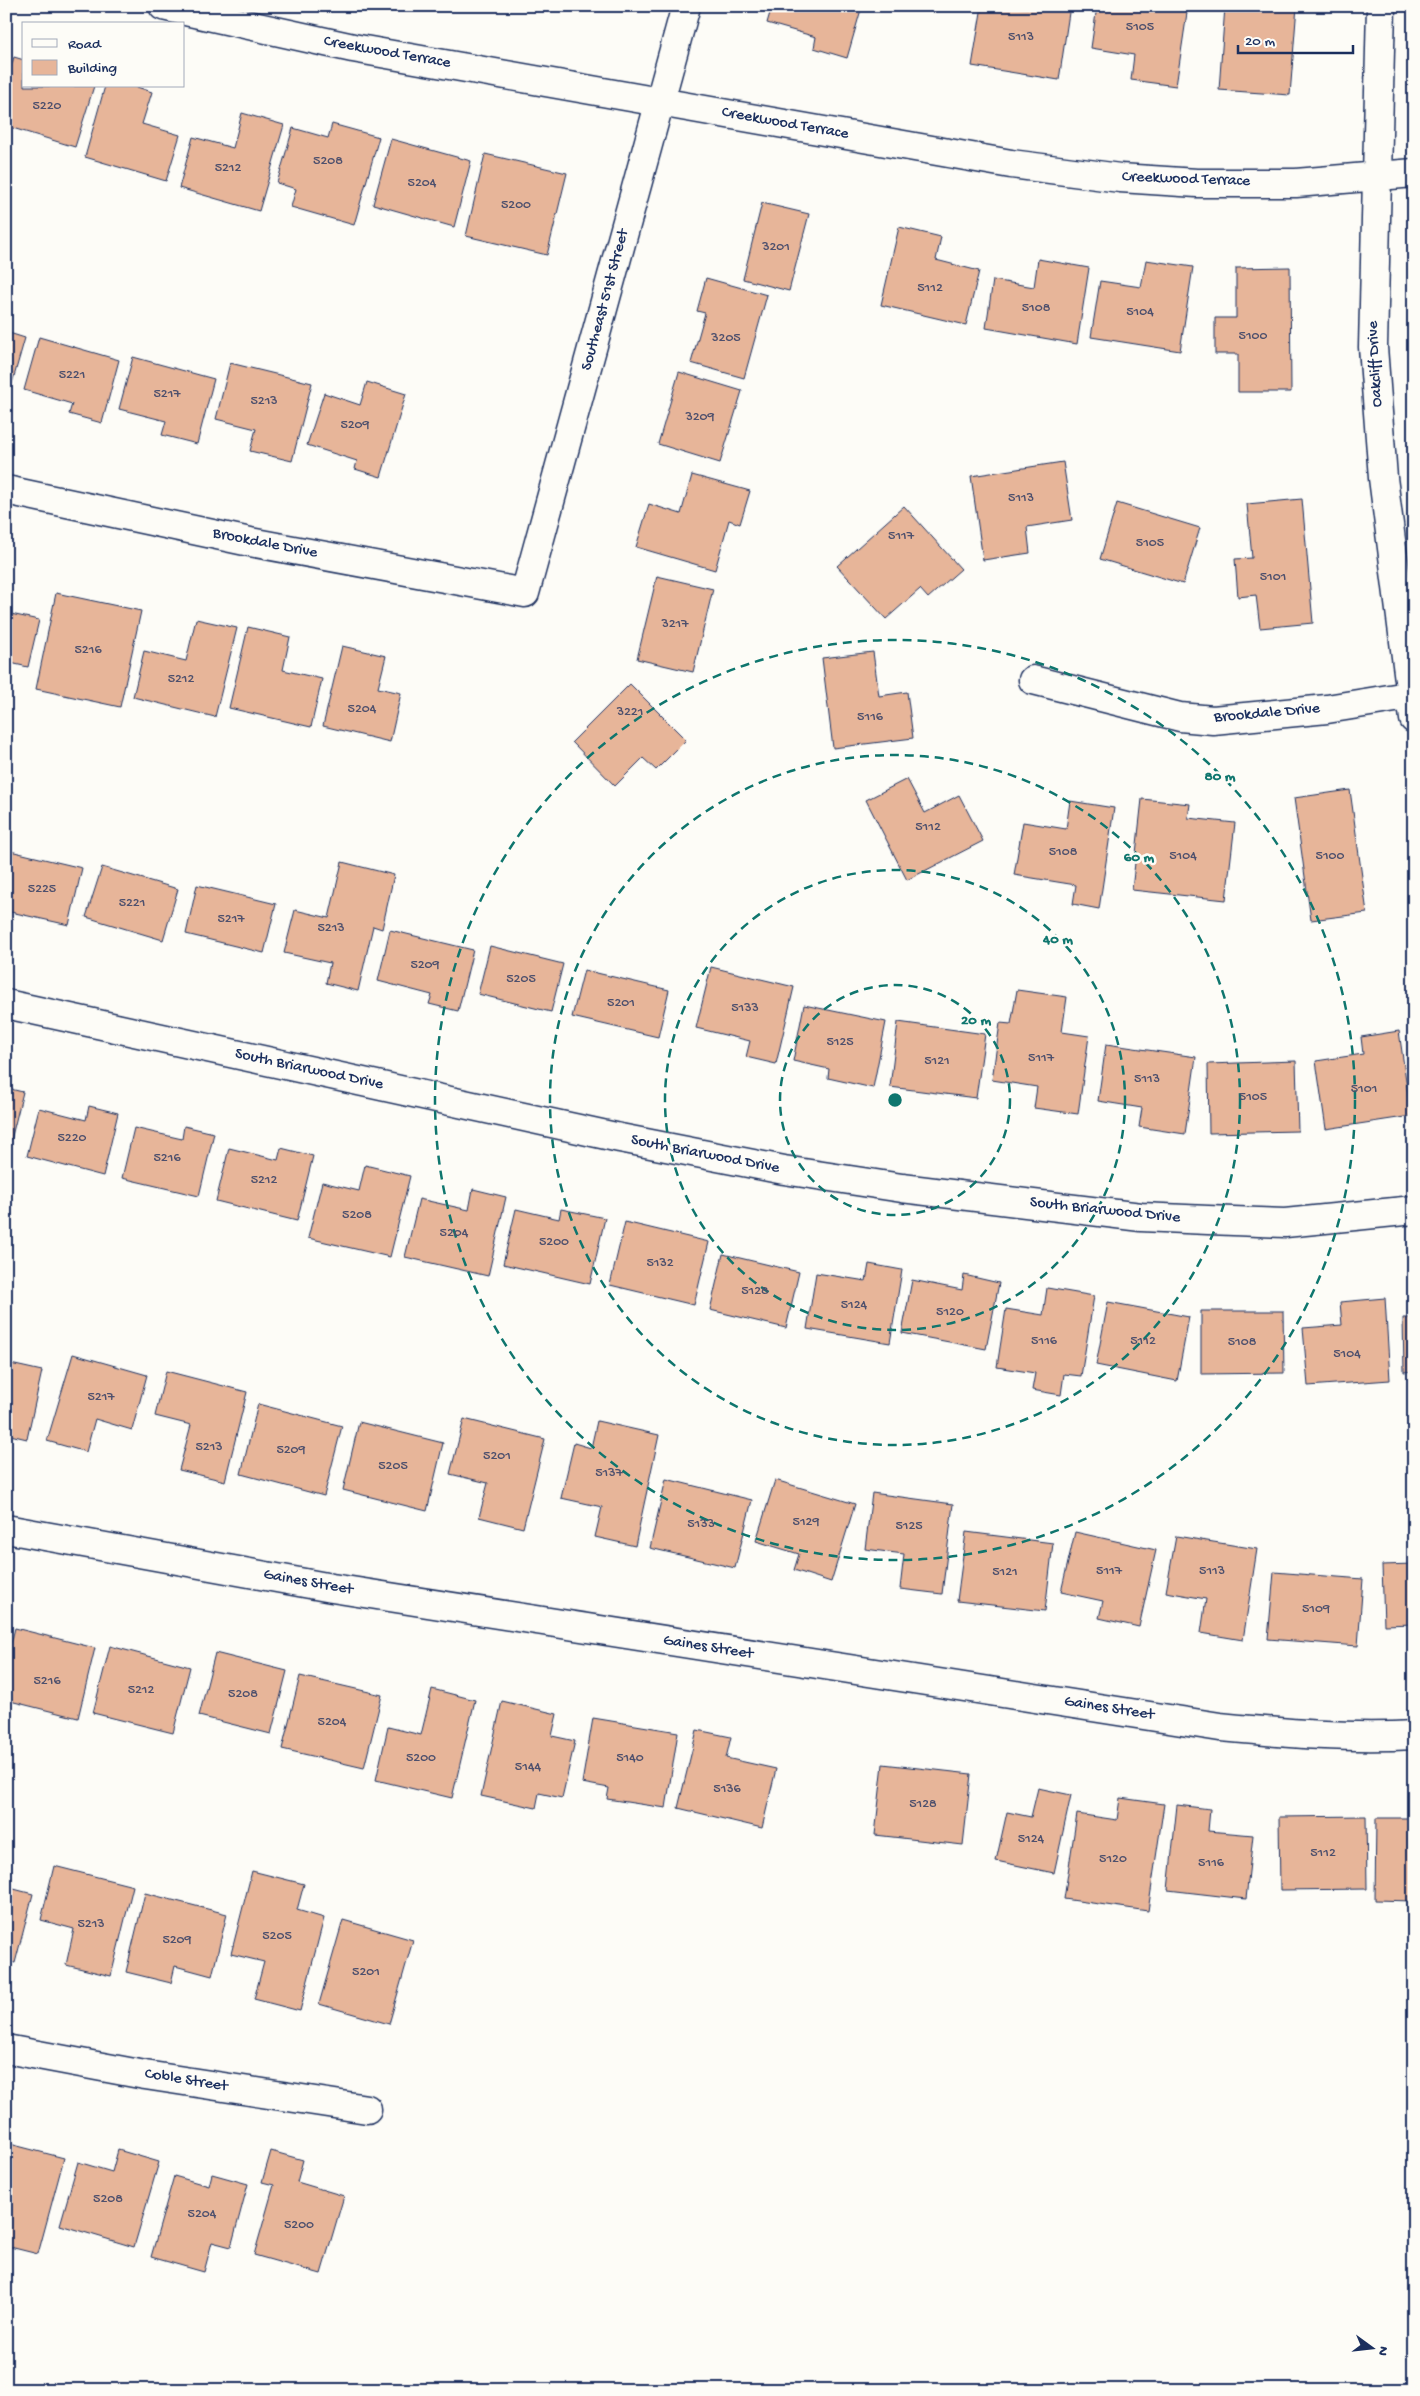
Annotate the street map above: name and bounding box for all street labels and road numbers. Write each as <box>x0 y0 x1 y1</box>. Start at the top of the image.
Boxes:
street label: Creekwood Terrace <box>322 32 453 74</box>
street label: Creekwood Terrace <box>720 103 851 145</box>
street label: Creekwood Terrace <box>1121 168 1251 192</box>
street label: Southeast 51st Street <box>578 226 634 373</box>
street label: Oakcliff Drive <box>1364 320 1388 408</box>
street label: Brookdale Drive <box>210 524 320 564</box>
street label: Brookdale Drive <box>1212 700 1322 728</box>
street label: South Briarwood Drive <box>233 1045 386 1095</box>
street label: South Briarwood Drive <box>629 1131 782 1179</box>
street label: South Briarwood Drive <box>1029 1194 1182 1228</box>
street label: Gaines Street <box>262 1566 356 1600</box>
street label: Gaines Street <box>662 1632 756 1665</box>
street label: Gaines Street <box>1063 1693 1157 1726</box>
street label: Coble Street <box>143 2065 230 2097</box>

